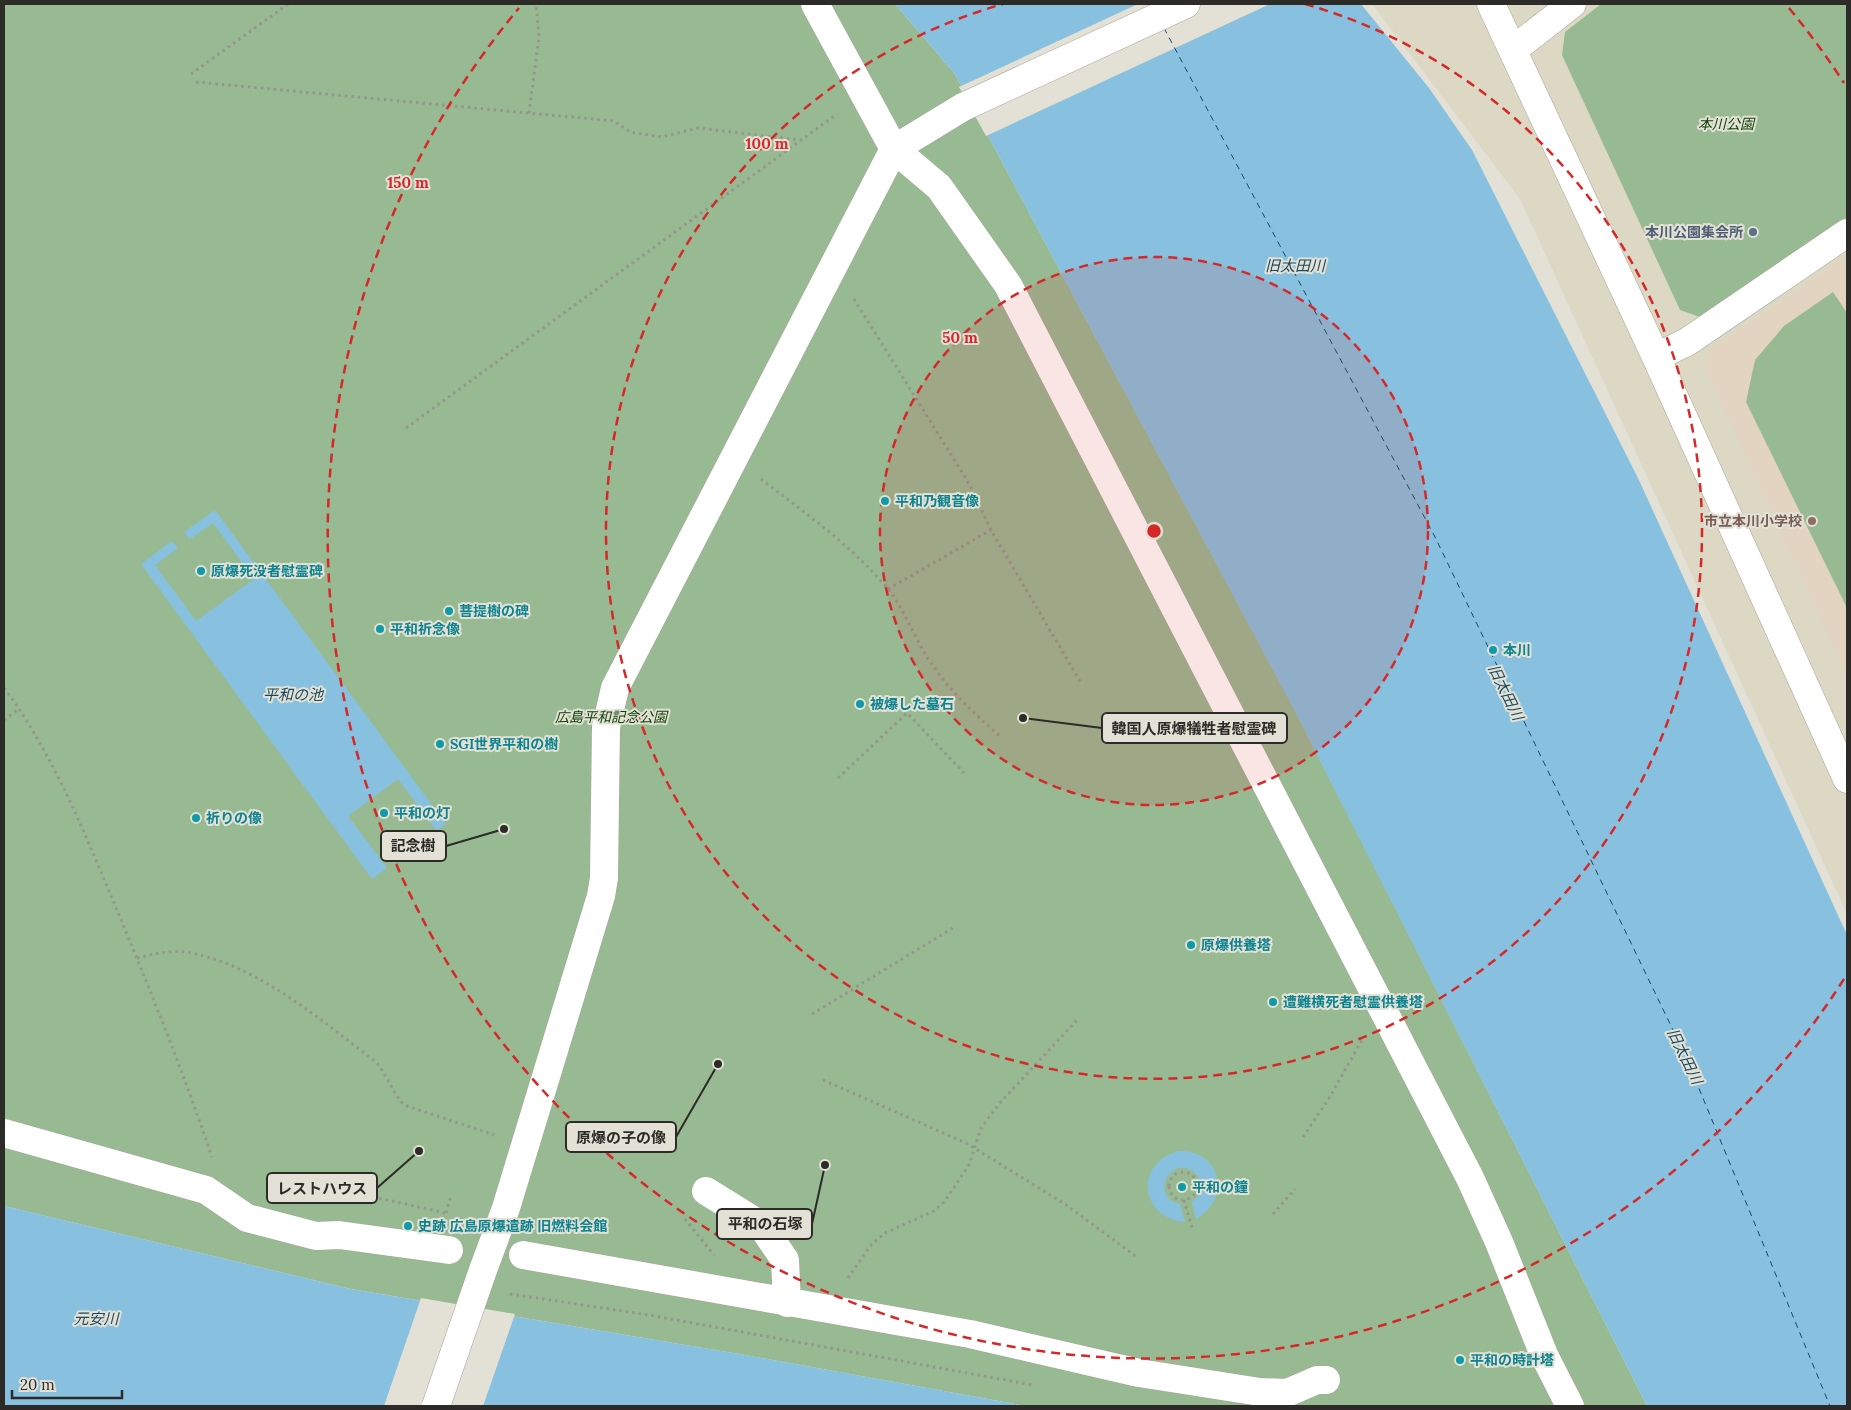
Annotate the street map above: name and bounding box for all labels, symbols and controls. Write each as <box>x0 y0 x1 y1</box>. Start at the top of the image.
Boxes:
park label: 本川公園 <box>1698 115 1756 133</box>
text: 100 m <box>746 134 789 153</box>
text: 150 m <box>387 173 429 192</box>
place label: 本川公園集会所 <box>1645 223 1743 241</box>
marker: 本川公園集会所 <box>1747 226 1759 238</box>
water label: 旧太田川 <box>1265 256 1327 275</box>
text: 50 m <box>942 328 978 347</box>
place label: 平和乃観音像 <box>895 492 979 510</box>
marker: 平和乃観音像 <box>879 495 891 507</box>
place label: 市立本川小学校 <box>1704 512 1802 530</box>
marker: 市立本川小学校 <box>1806 515 1818 527</box>
centre of rings <box>1145 522 1163 540</box>
place label: 原爆死没者慰霊碑 <box>211 562 323 580</box>
marker: 原爆死没者慰霊碑 <box>195 565 207 577</box>
place label: 菩提樹の碑 <box>459 602 529 620</box>
marker: 菩提樹の碑 <box>443 605 455 617</box>
place label: 平和祈念像 <box>390 620 460 638</box>
marker: 平和祈念像 <box>374 623 386 635</box>
place label: 本川 <box>1503 641 1531 659</box>
marker: 本川 <box>1487 644 1499 656</box>
water label: 旧太田川 <box>1484 661 1529 725</box>
water label: 平和の池 <box>263 685 325 704</box>
place label: 被爆した墓石 <box>870 695 954 713</box>
marker: 被爆した墓石 <box>854 698 866 710</box>
park label: 広島平和記念公園 <box>555 708 669 726</box>
callout: 韓国人原爆犠牲者慰霊碑 <box>1102 713 1287 743</box>
text: 韓国人原爆犠牲者慰霊碑 <box>1111 719 1277 738</box>
place label: SGI世界平和の樹 <box>450 735 558 753</box>
marker: SGI世界平和の樹 <box>434 738 446 750</box>
place label: 平和の灯 <box>394 804 450 822</box>
marker: 平和の灯 <box>378 807 390 819</box>
place label: 祈りの像 <box>206 809 262 827</box>
marker: 祈りの像 <box>190 812 202 824</box>
callout: 記念樹 <box>381 831 446 861</box>
text: 記念樹 <box>390 836 436 855</box>
place label: 原爆供養塔 <box>1201 936 1271 954</box>
marker: 原爆供養塔 <box>1185 939 1197 951</box>
place label: 遭難横死者慰霊供養塔 <box>1283 993 1423 1011</box>
marker: 遭難横死者慰霊供養塔 <box>1267 996 1279 1008</box>
water label: 旧太田川 <box>1663 1025 1708 1089</box>
callout: 原爆の子の像 <box>566 1122 676 1152</box>
text: 原爆の子の像 <box>576 1128 666 1147</box>
callout: レストハウス <box>267 1173 377 1203</box>
place label: 平和の鐘 <box>1192 1178 1248 1196</box>
text: レストハウス <box>277 1179 367 1198</box>
marker: 平和の鐘 <box>1176 1181 1188 1193</box>
callout: 平和の石塚 <box>717 1209 812 1239</box>
text: 平和の石塚 <box>727 1214 803 1233</box>
place label: 史跡 広島原爆遣跡 旧燃料会館 <box>418 1217 607 1235</box>
marker: 史跡 広島原爆遣跡 旧燃料会館 <box>402 1220 414 1232</box>
water label: 元安川 <box>73 1309 120 1328</box>
place label: 平和の時計塔 <box>1470 1351 1554 1369</box>
marker: 平和の時計塔 <box>1454 1354 1466 1366</box>
scale bar <box>12 1368 122 1400</box>
text: 20 m <box>20 1375 55 1394</box>

